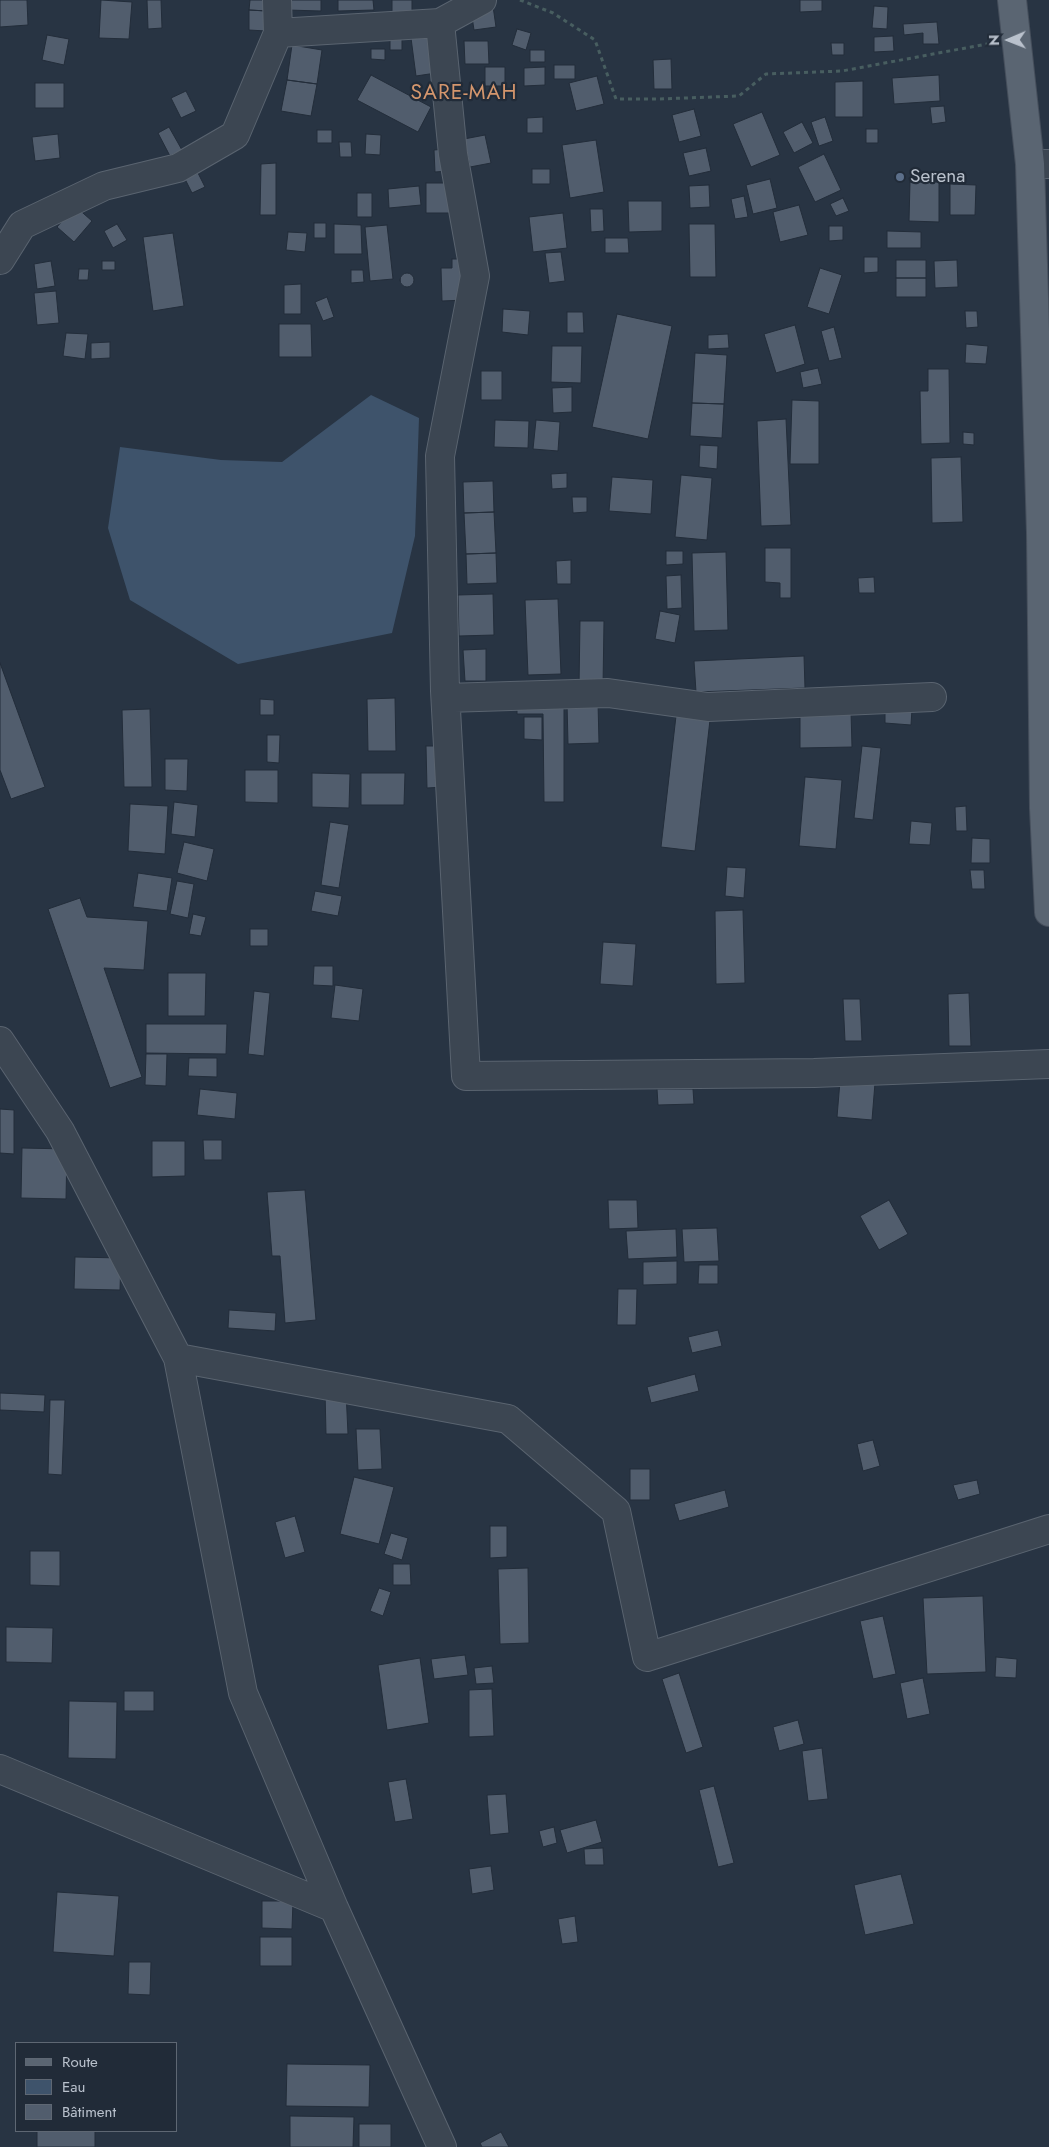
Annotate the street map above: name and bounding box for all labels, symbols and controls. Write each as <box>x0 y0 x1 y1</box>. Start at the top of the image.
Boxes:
north arrow <box>984 15 1034 65</box>
text: N <box>984 35 1004 46</box>
district label: SARE-MAH <box>410 81 518 107</box>
place label: Serena <box>910 166 965 188</box>
marker: Serena <box>894 171 906 183</box>
legend <box>15 2042 178 2132</box>
text: Route <box>62 2051 98 2073</box>
text: Eau <box>62 2076 85 2098</box>
text: Bâtiment <box>62 2101 116 2123</box>

